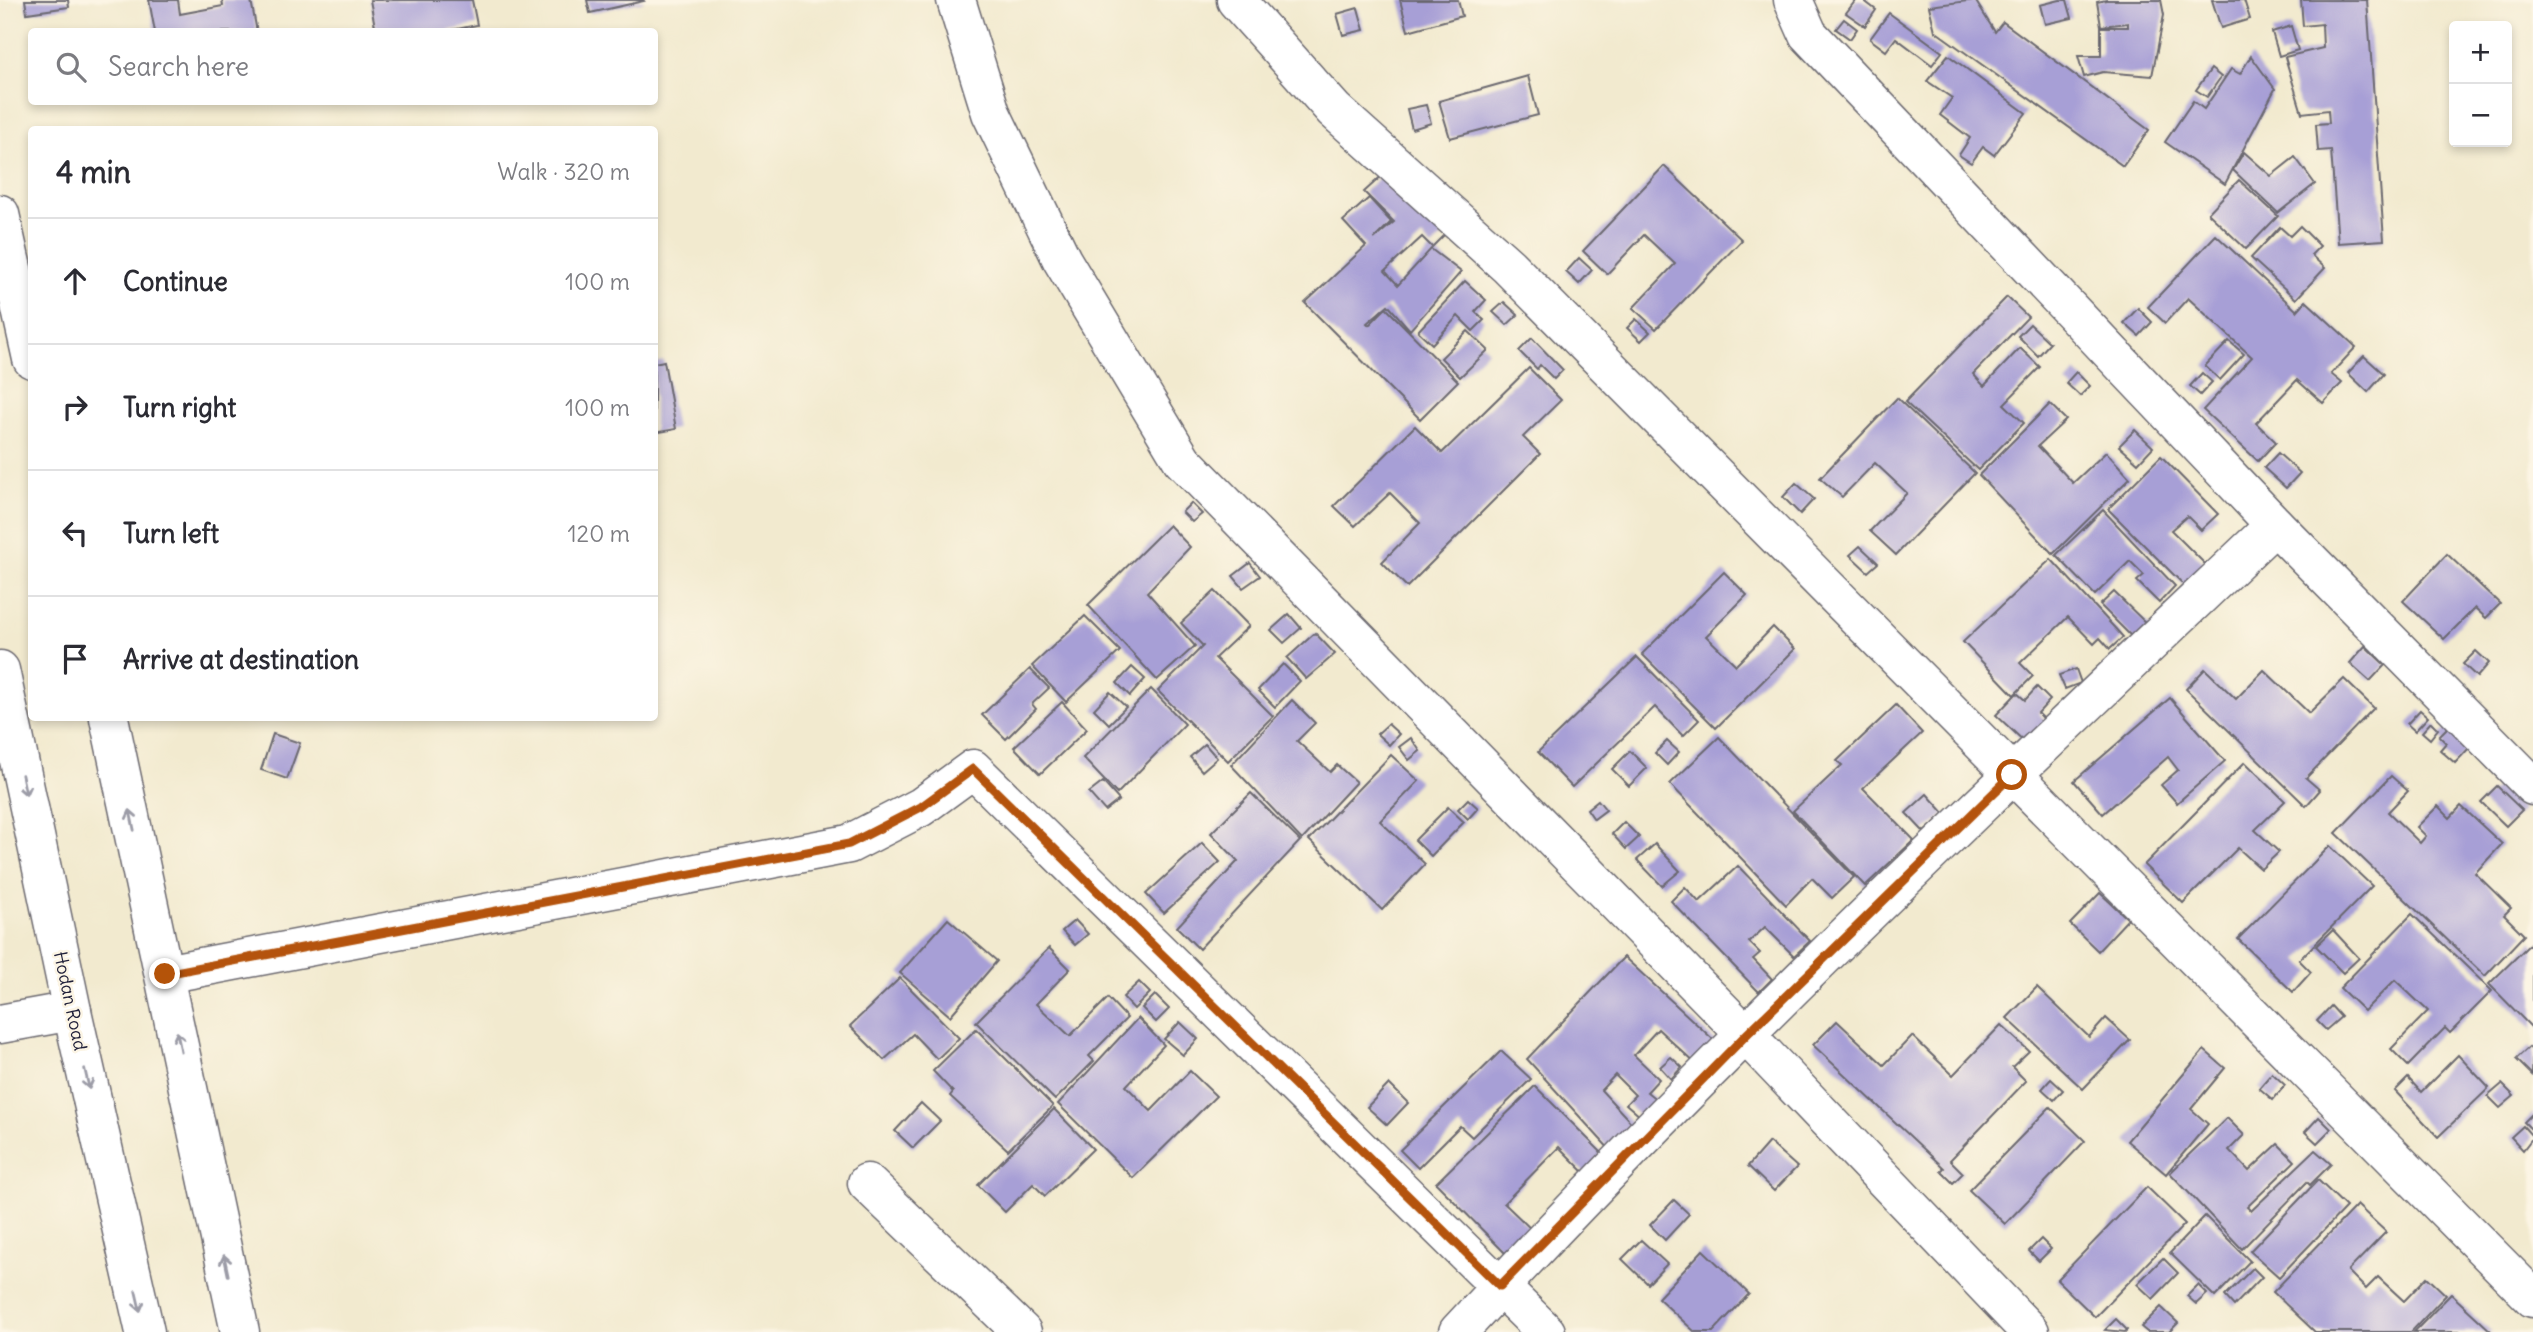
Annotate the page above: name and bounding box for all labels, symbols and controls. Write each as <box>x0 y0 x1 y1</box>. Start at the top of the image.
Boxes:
map controls <box>2449 21 2512 147</box>
button: + <box>2449 21 2512 84</box>
search box <box>28 28 658 105</box>
icon: search <box>52 48 90 86</box>
text: Search here <box>108 50 249 83</box>
button: − <box>2449 84 2512 147</box>
text: 4 min <box>56 153 131 191</box>
text: Walk · 320 m <box>497 157 630 186</box>
icon: ahead <box>56 262 94 300</box>
text: Continue <box>123 265 228 298</box>
text: 100 m <box>565 267 630 296</box>
icon: right <box>56 388 94 426</box>
text: Turn right <box>123 391 236 424</box>
text: 100 m <box>565 393 630 422</box>
icon: left <box>56 514 94 552</box>
text: Turn left <box>123 517 219 550</box>
text: 120 m <box>567 519 630 548</box>
icon: arrive <box>56 640 94 678</box>
text: Arrive at destination <box>123 643 359 676</box>
route start <box>1996 759 2027 790</box>
one-way arrow <box>18 773 32 796</box>
one-way arrow <box>124 809 138 832</box>
street label: Hodan Road <box>49 949 92 1053</box>
route end <box>149 958 180 989</box>
one-way arrow <box>172 1031 186 1054</box>
one-way arrow <box>81 1067 95 1090</box>
one-way arrow <box>218 1254 232 1277</box>
one-way arrow <box>133 1289 146 1311</box>

